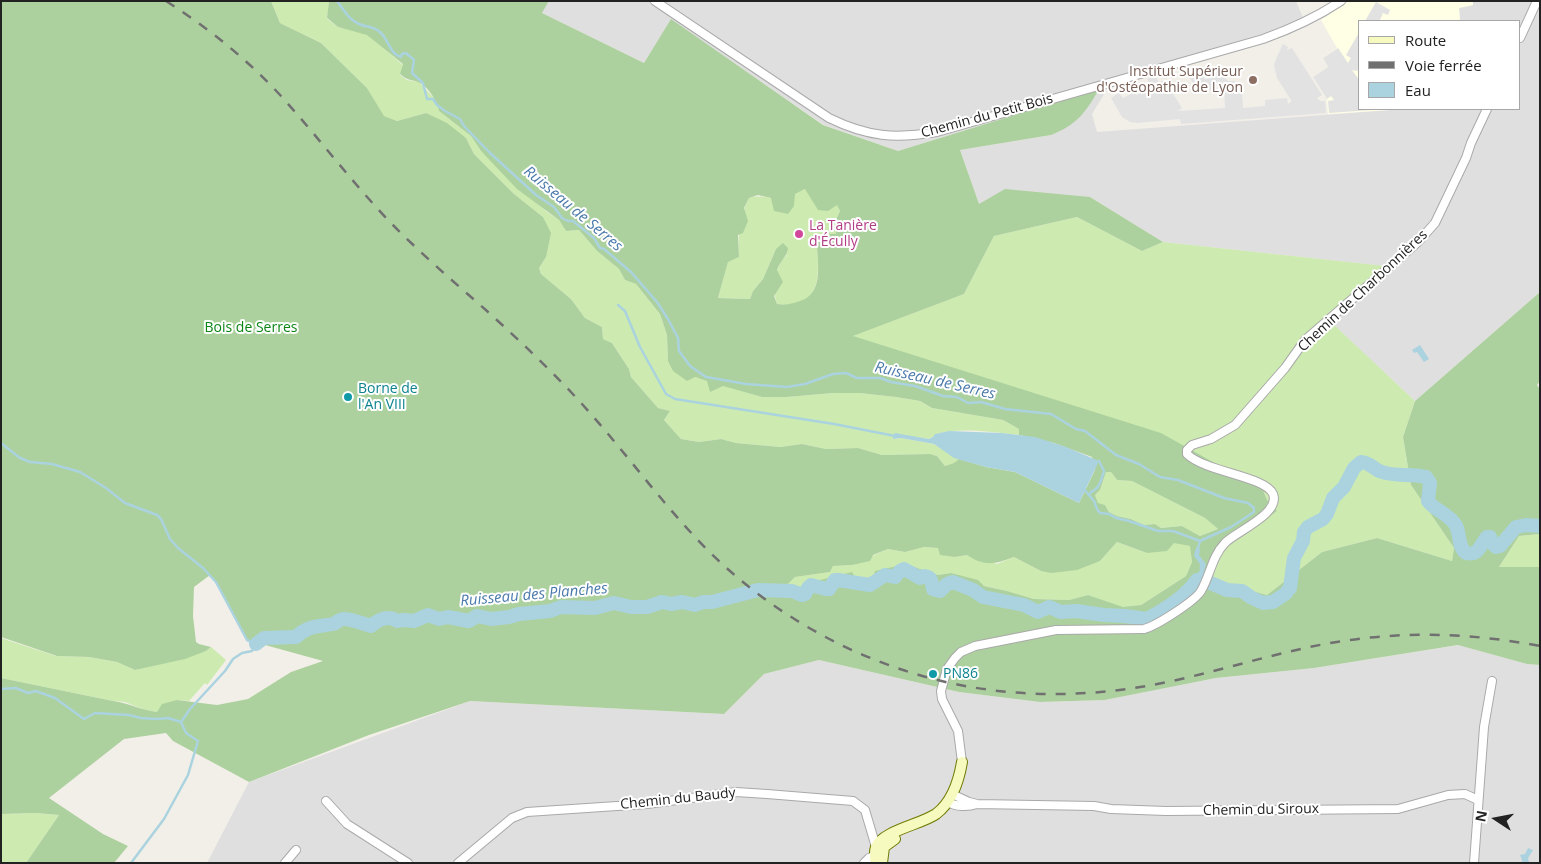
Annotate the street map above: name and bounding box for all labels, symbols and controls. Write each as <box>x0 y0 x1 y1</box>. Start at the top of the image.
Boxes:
legend <box>1358 20 1521 110</box>
text: Route <box>1405 30 1446 50</box>
text: Voie ferrée <box>1405 55 1482 75</box>
place label: Institut Supérieur d'Ostéopathie de Lyon <box>1096 64 1243 96</box>
marker: Institut Supérieur d'Ostéopathie de Lyon <box>1247 74 1259 86</box>
text: Eau <box>1405 80 1431 100</box>
street label: Chemin du Petit Bois <box>919 90 1055 142</box>
water label: Ruisseau de Serres <box>520 162 626 256</box>
place label: La Tanière d'Écully <box>809 218 877 250</box>
street label: Chemin de Charbonnières <box>1295 227 1431 355</box>
marker: La Tanière d'Écully <box>793 228 805 240</box>
park label: Bois de Serres <box>205 320 297 336</box>
water label: Ruisseau de Serres <box>873 358 997 404</box>
place label: Borne de l'An VIII <box>358 381 418 414</box>
marker: Borne de l'An VIII <box>342 391 354 403</box>
water label: Ruisseau des Planches <box>460 580 608 610</box>
place label: PN86 <box>943 666 978 682</box>
marker: PN86 <box>927 668 939 680</box>
street label: Chemin du Baudy <box>620 785 736 813</box>
north arrow <box>1471 794 1521 844</box>
street label: Chemin du Siroux <box>1203 801 1319 819</box>
text: N <box>1470 809 1491 823</box>

